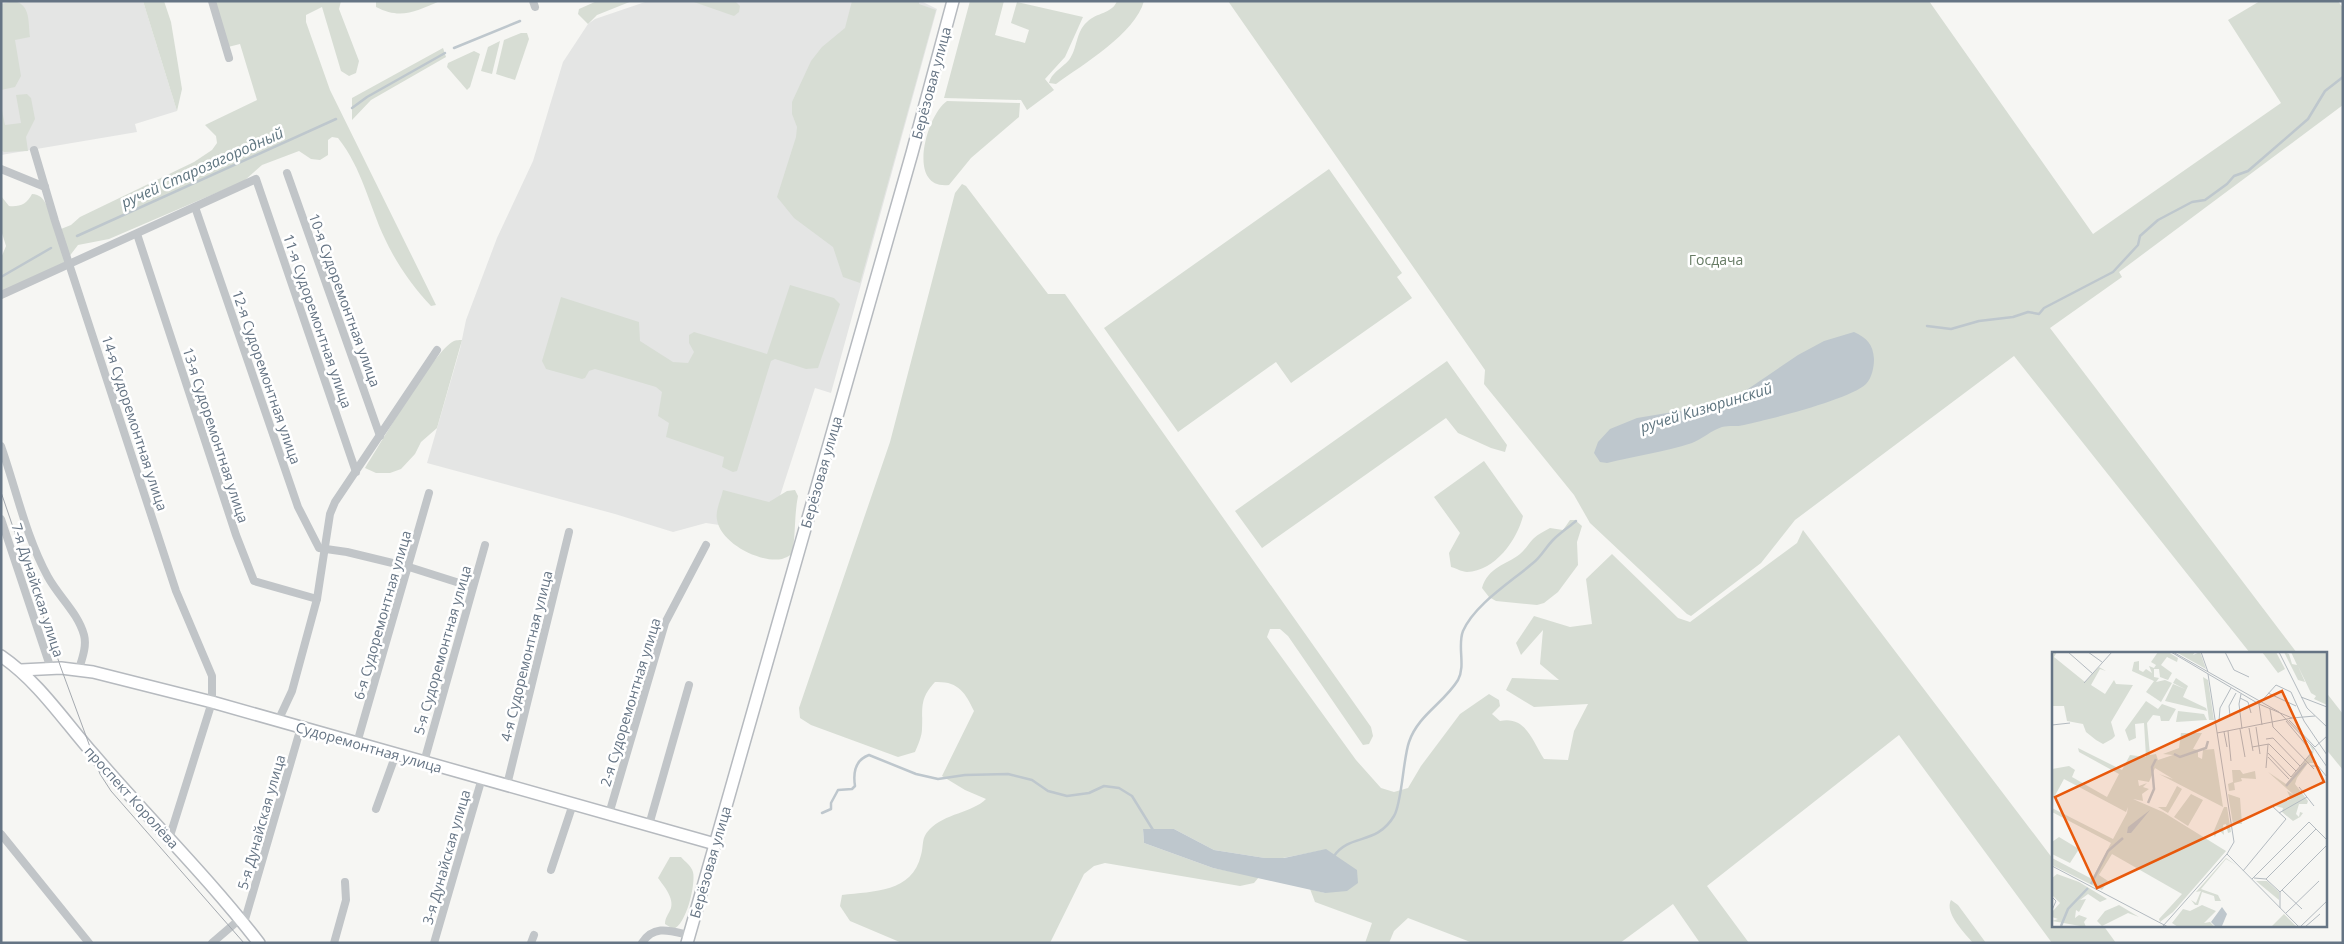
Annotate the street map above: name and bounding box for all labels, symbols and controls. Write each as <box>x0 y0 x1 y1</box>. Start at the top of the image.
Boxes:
street label: Берёзовая улица <box>907 25 955 141</box>
water label: ручей Старозагородный <box>117 122 287 212</box>
street label: 10-я Судоремонтная улица <box>305 211 385 389</box>
street label: 11-я Судоремонтная улица <box>279 231 357 411</box>
park label: Госдача <box>1689 250 1743 269</box>
street label: 12-я Судоремонтная улица <box>228 287 306 467</box>
street label: 14-я Судоремонтная улица <box>98 333 172 513</box>
street label: 13-я Судоремонтная улица <box>179 345 253 525</box>
water label: ручей Кизюринский <box>1637 377 1775 437</box>
street label: Берёзовая улица <box>796 414 846 530</box>
street label: 7-я Дунайская улица <box>7 521 69 659</box>
street label: 6-я Судоремонтная улица <box>349 528 415 702</box>
street label: 5-я Судоремонтная улица <box>409 563 475 737</box>
street label: 4-я Судоремонтная улица <box>496 569 556 743</box>
street label: 2-я Судоремонтная улица <box>595 615 665 789</box>
inset map <box>2052 652 2326 926</box>
street label: Судоремонтная улица <box>294 717 444 777</box>
street label: проспект Королёва <box>81 742 183 852</box>
street label: 5-я Дунайская улица <box>233 752 289 892</box>
street label: 3-я Дунайская улица <box>418 787 474 927</box>
street label: Берёзовая улица <box>685 804 735 920</box>

